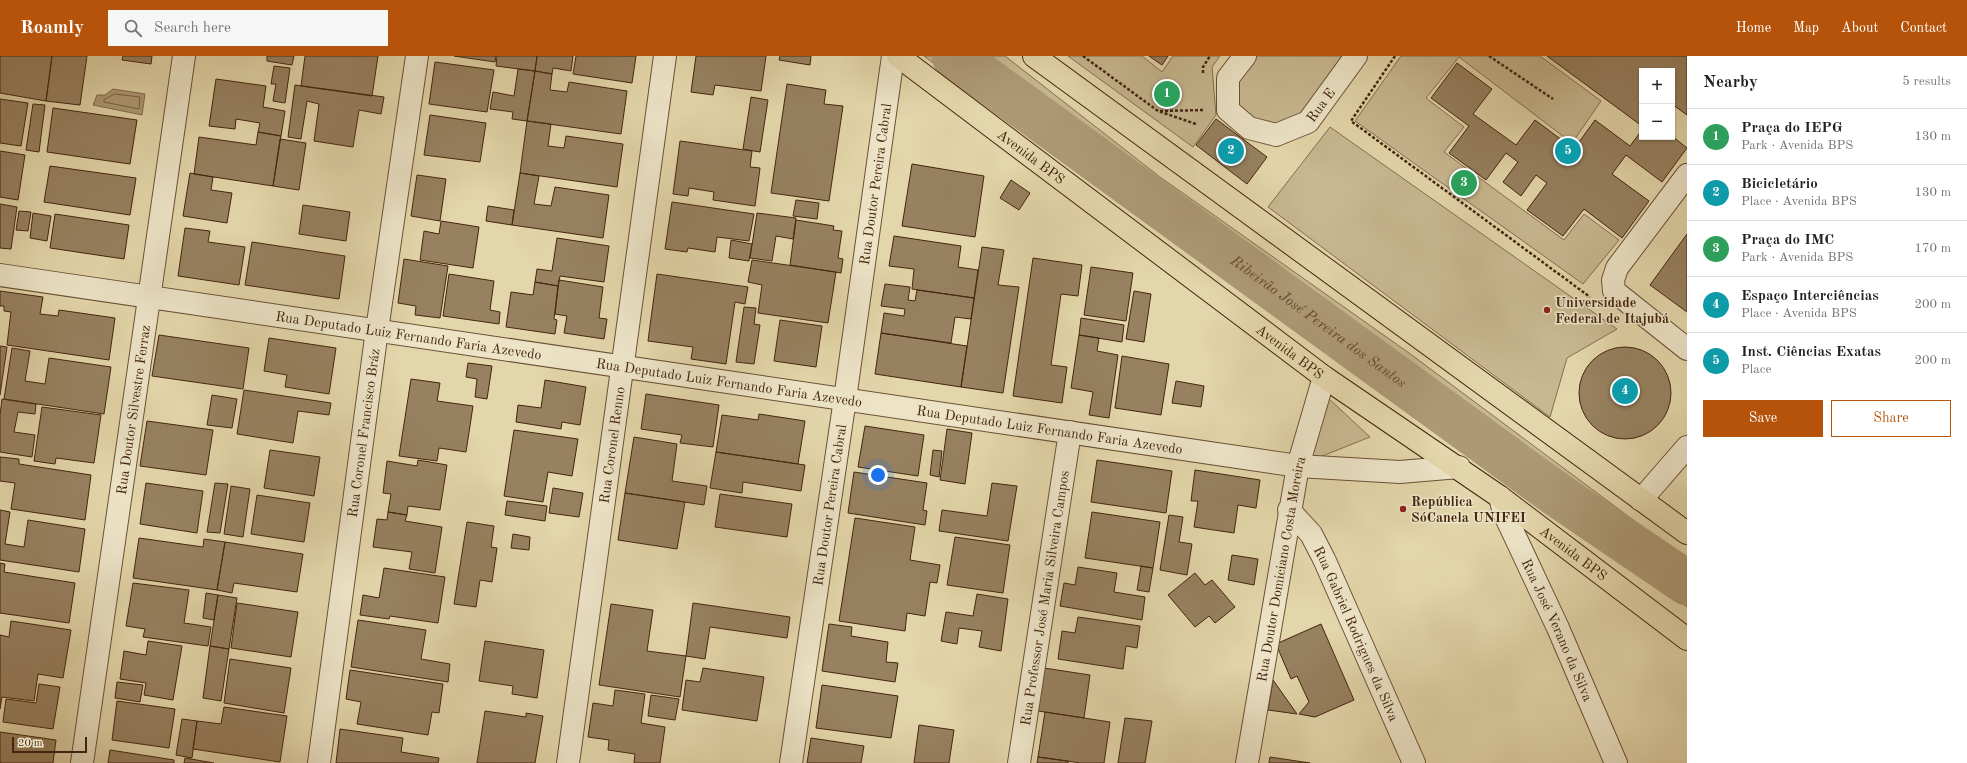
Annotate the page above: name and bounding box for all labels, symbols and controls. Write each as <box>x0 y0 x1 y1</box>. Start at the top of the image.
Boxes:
search box <box>108 10 388 46</box>
icon: search <box>122 17 144 39</box>
text: Roamly <box>20 19 84 38</box>
text: Search here <box>154 21 231 36</box>
text: Home <box>1736 21 1771 35</box>
text: Map <box>1793 21 1819 35</box>
text: About <box>1841 21 1878 35</box>
text: Contact <box>1900 21 1947 35</box>
map controls <box>1639 68 1675 140</box>
button: + <box>1639 68 1675 104</box>
text: Nearby <box>1703 74 1758 91</box>
text: 5 results <box>1902 75 1951 88</box>
pin: 1 <box>1154 79 1180 109</box>
street label: Rua E <box>1304 86 1338 125</box>
street label: Rua Doutor Pereira Cabral <box>858 102 894 266</box>
button: − <box>1639 104 1675 140</box>
text: Praça do IEPG <box>1741 121 1843 136</box>
street label: Avenida BPS <box>994 128 1067 187</box>
text: 1 <box>1712 130 1720 143</box>
text: 130 m <box>1914 130 1951 143</box>
pin: 2 <box>1218 136 1244 166</box>
pin: 5 <box>1555 136 1581 166</box>
text: Park · Avenida BPS <box>1741 139 1853 152</box>
pin: 3 <box>1451 168 1477 198</box>
text: Bicicletário <box>1741 177 1818 192</box>
text: 2 <box>1712 186 1720 199</box>
text: 130 m <box>1914 186 1951 199</box>
text: Place · Avenida BPS <box>1741 195 1857 208</box>
text: Praça do IMC <box>1741 233 1834 248</box>
text: 3 <box>1712 242 1720 255</box>
text: 170 m <box>1914 242 1951 255</box>
text: Park · Avenida BPS <box>1741 251 1853 264</box>
water label: Ribeirão José Pereira dos Santos <box>1226 253 1408 391</box>
text: Espaço Interciências <box>1741 289 1879 304</box>
place label: Universidade Federal de Itajubá <box>1555 296 1669 326</box>
text: 4 <box>1712 298 1720 311</box>
text: 200 m <box>1914 298 1951 311</box>
marker: Universidade Federal de Itajubá <box>1542 305 1552 315</box>
text: Place · Avenida BPS <box>1741 307 1857 320</box>
street label: Rua Deputado Luiz Fernando Faria Azevedo <box>274 310 543 363</box>
street label: Avenida BPS <box>1253 322 1326 382</box>
street label: Rua Doutor Silvestre Ferraz <box>115 324 153 496</box>
text: Inst. Ciências Exatas <box>1741 345 1881 360</box>
street label: Rua Coronel Francisco Bráz <box>346 348 382 518</box>
text: 5 <box>1712 354 1720 367</box>
text: 200 m <box>1914 354 1951 367</box>
street label: Rua Deputado Luiz Fernando Faria Azevedo <box>595 357 863 410</box>
text: Place <box>1741 363 1771 376</box>
pin: 4 <box>1612 376 1638 406</box>
street label: Rua Coronel Renno <box>598 386 628 504</box>
button: Save <box>1703 400 1823 437</box>
button: Share <box>1831 400 1951 437</box>
street label: Rua Deputado Luiz Fernando Faria Azevedo <box>916 404 1184 457</box>
street label: Rua Doutor Pereira Cabral <box>811 423 849 587</box>
street label: Rua Doutor Domiciano Costa Moreira <box>1255 455 1309 683</box>
your location <box>868 465 888 485</box>
street label: Rua Professor José Maria Silveira Campos <box>1019 470 1072 727</box>
place label: República SóCanela UNIFEI <box>1411 495 1526 525</box>
marker: República SóCanela UNIFEI <box>1398 504 1408 514</box>
street label: Avenida BPS <box>1537 524 1609 584</box>
street label: Rua Gabriel Rodrigues da Silva <box>1311 544 1401 724</box>
street label: Rua José Verano da Silva <box>1519 557 1595 704</box>
scale bar <box>12 735 87 754</box>
text: 20 m <box>18 738 43 749</box>

